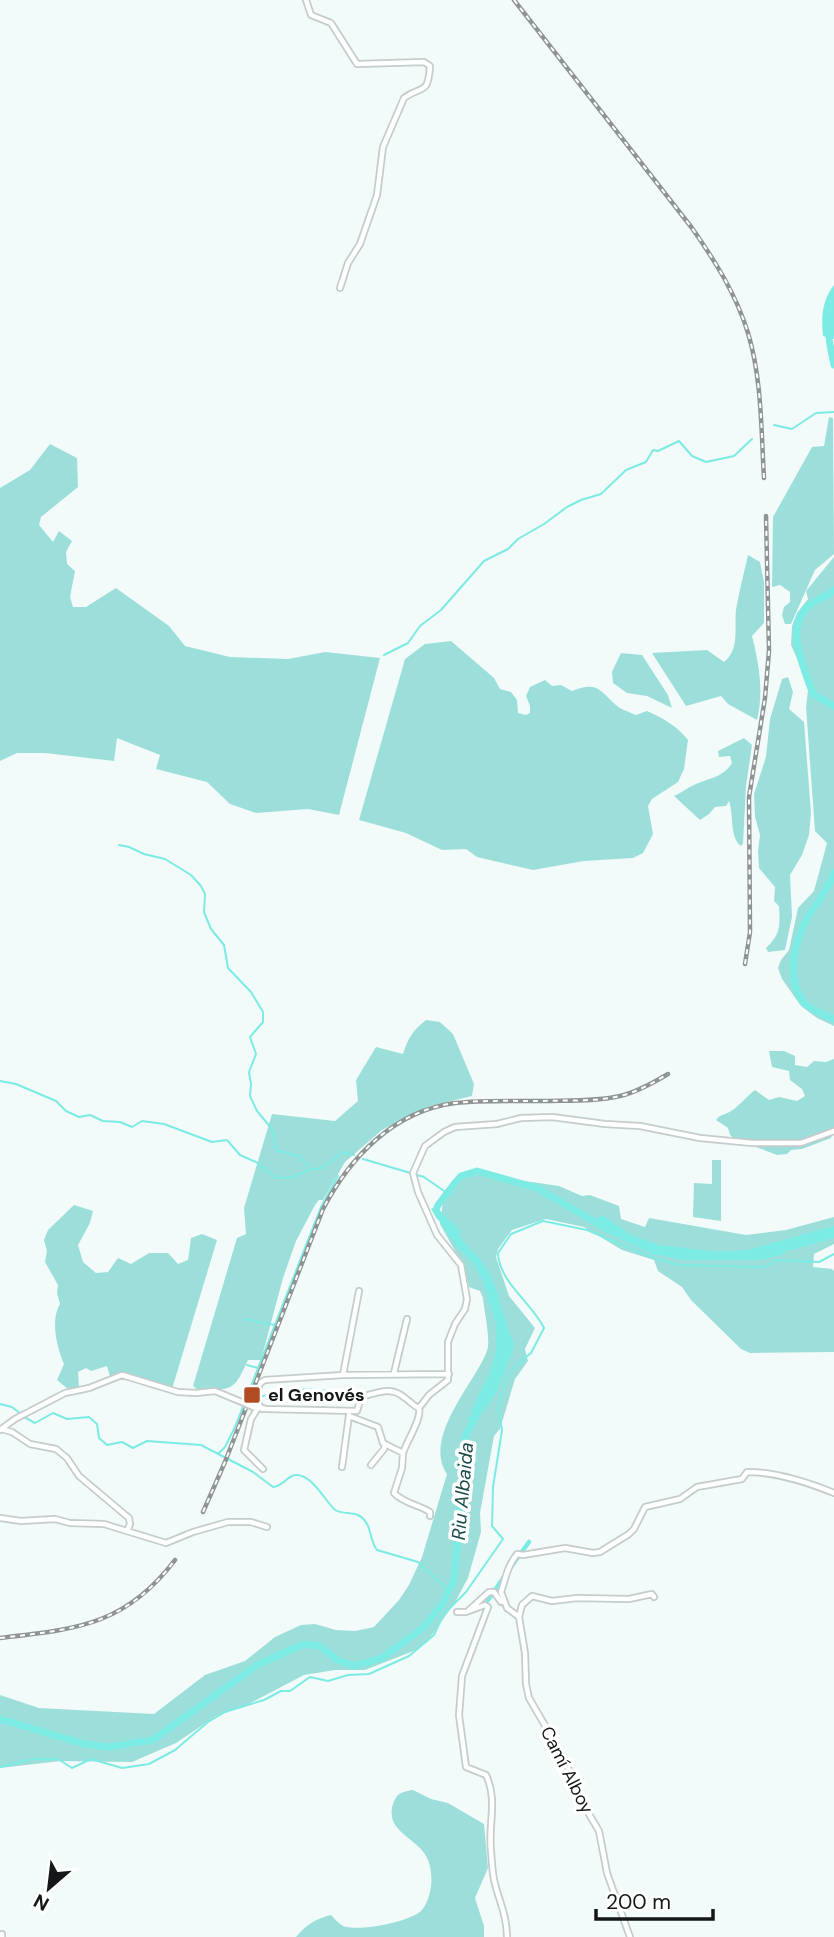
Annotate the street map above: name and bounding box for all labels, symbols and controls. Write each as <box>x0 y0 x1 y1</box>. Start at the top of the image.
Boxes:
place label: el Genovés <box>268 1383 365 1407</box>
marker: el Genovés <box>242 1385 262 1405</box>
water label: Riu Albaida <box>446 1441 479 1541</box>
street label: Camí Alboy <box>535 1722 599 1818</box>
north arrow <box>14 1853 84 1923</box>
scale bar <box>596 1878 713 1922</box>
text: N <box>29 1888 53 1917</box>
text: 200 m <box>606 1888 671 1916</box>

